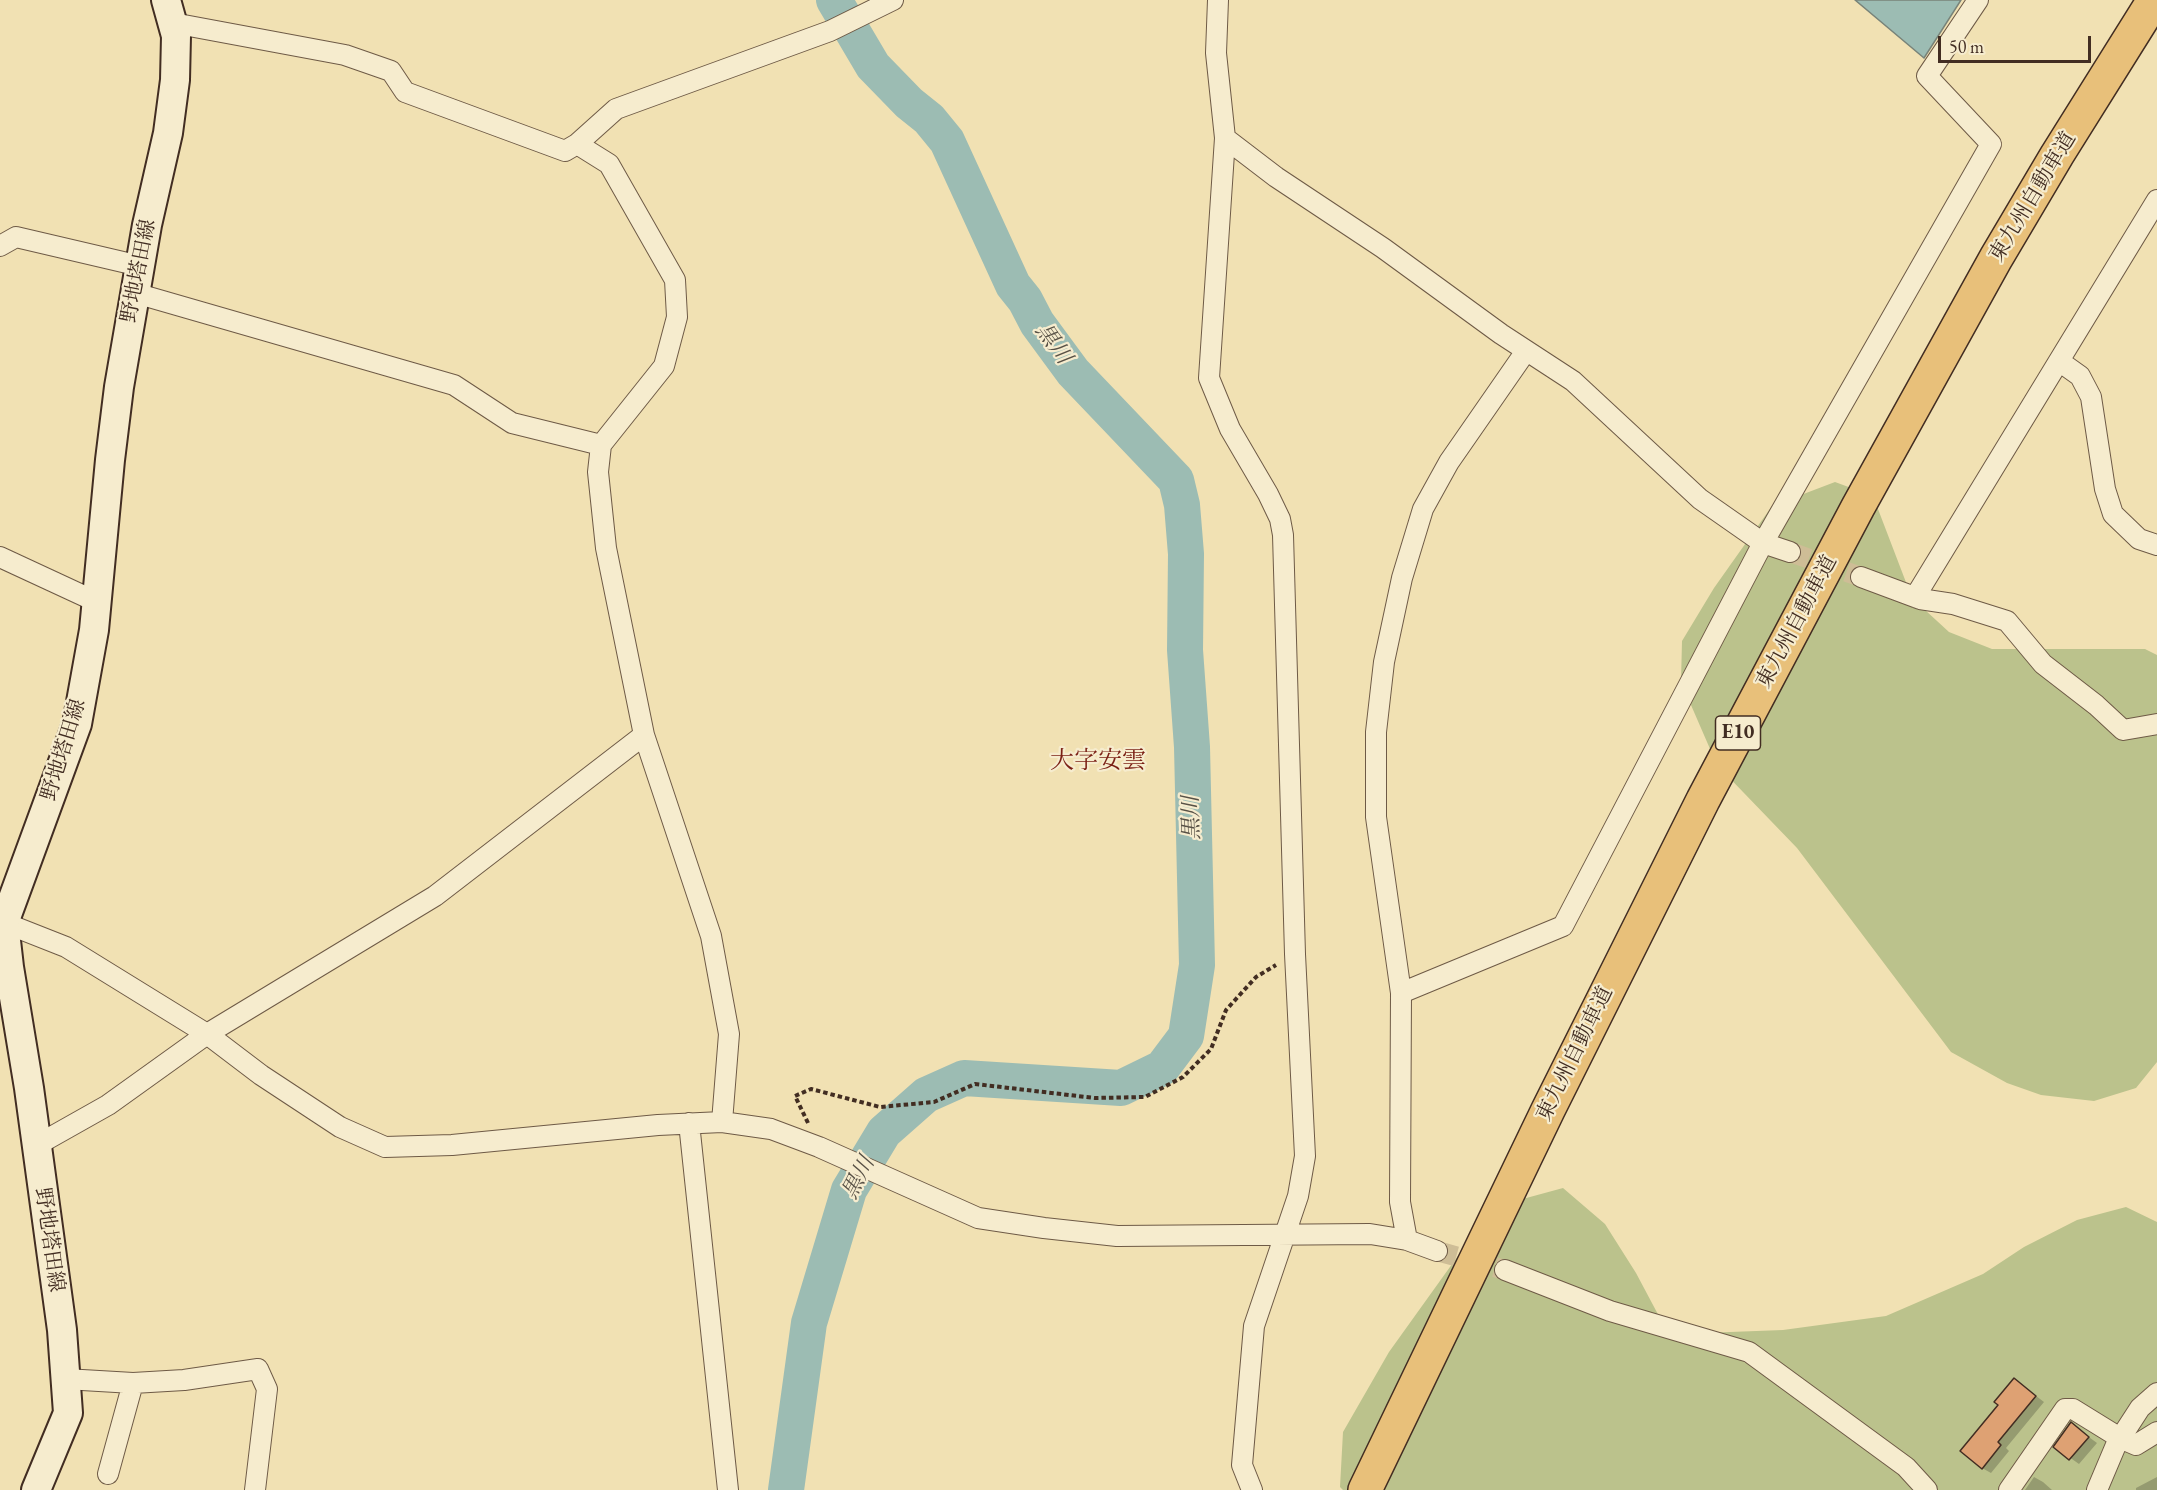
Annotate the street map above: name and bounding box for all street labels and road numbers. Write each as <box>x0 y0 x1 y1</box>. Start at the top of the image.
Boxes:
street label: 東九州自動車道 <box>1984 128 2082 266</box>
street label: 野地塔田線 <box>117 217 161 325</box>
street label: 東九州自動車道 <box>1751 551 1843 693</box>
street label: 野地塔田線 <box>37 696 91 804</box>
road number: E10 <box>1716 716 1760 750</box>
street label: 東九州自動車道 <box>1531 982 1619 1126</box>
street label: 野地塔田線 <box>29 1186 69 1294</box>

